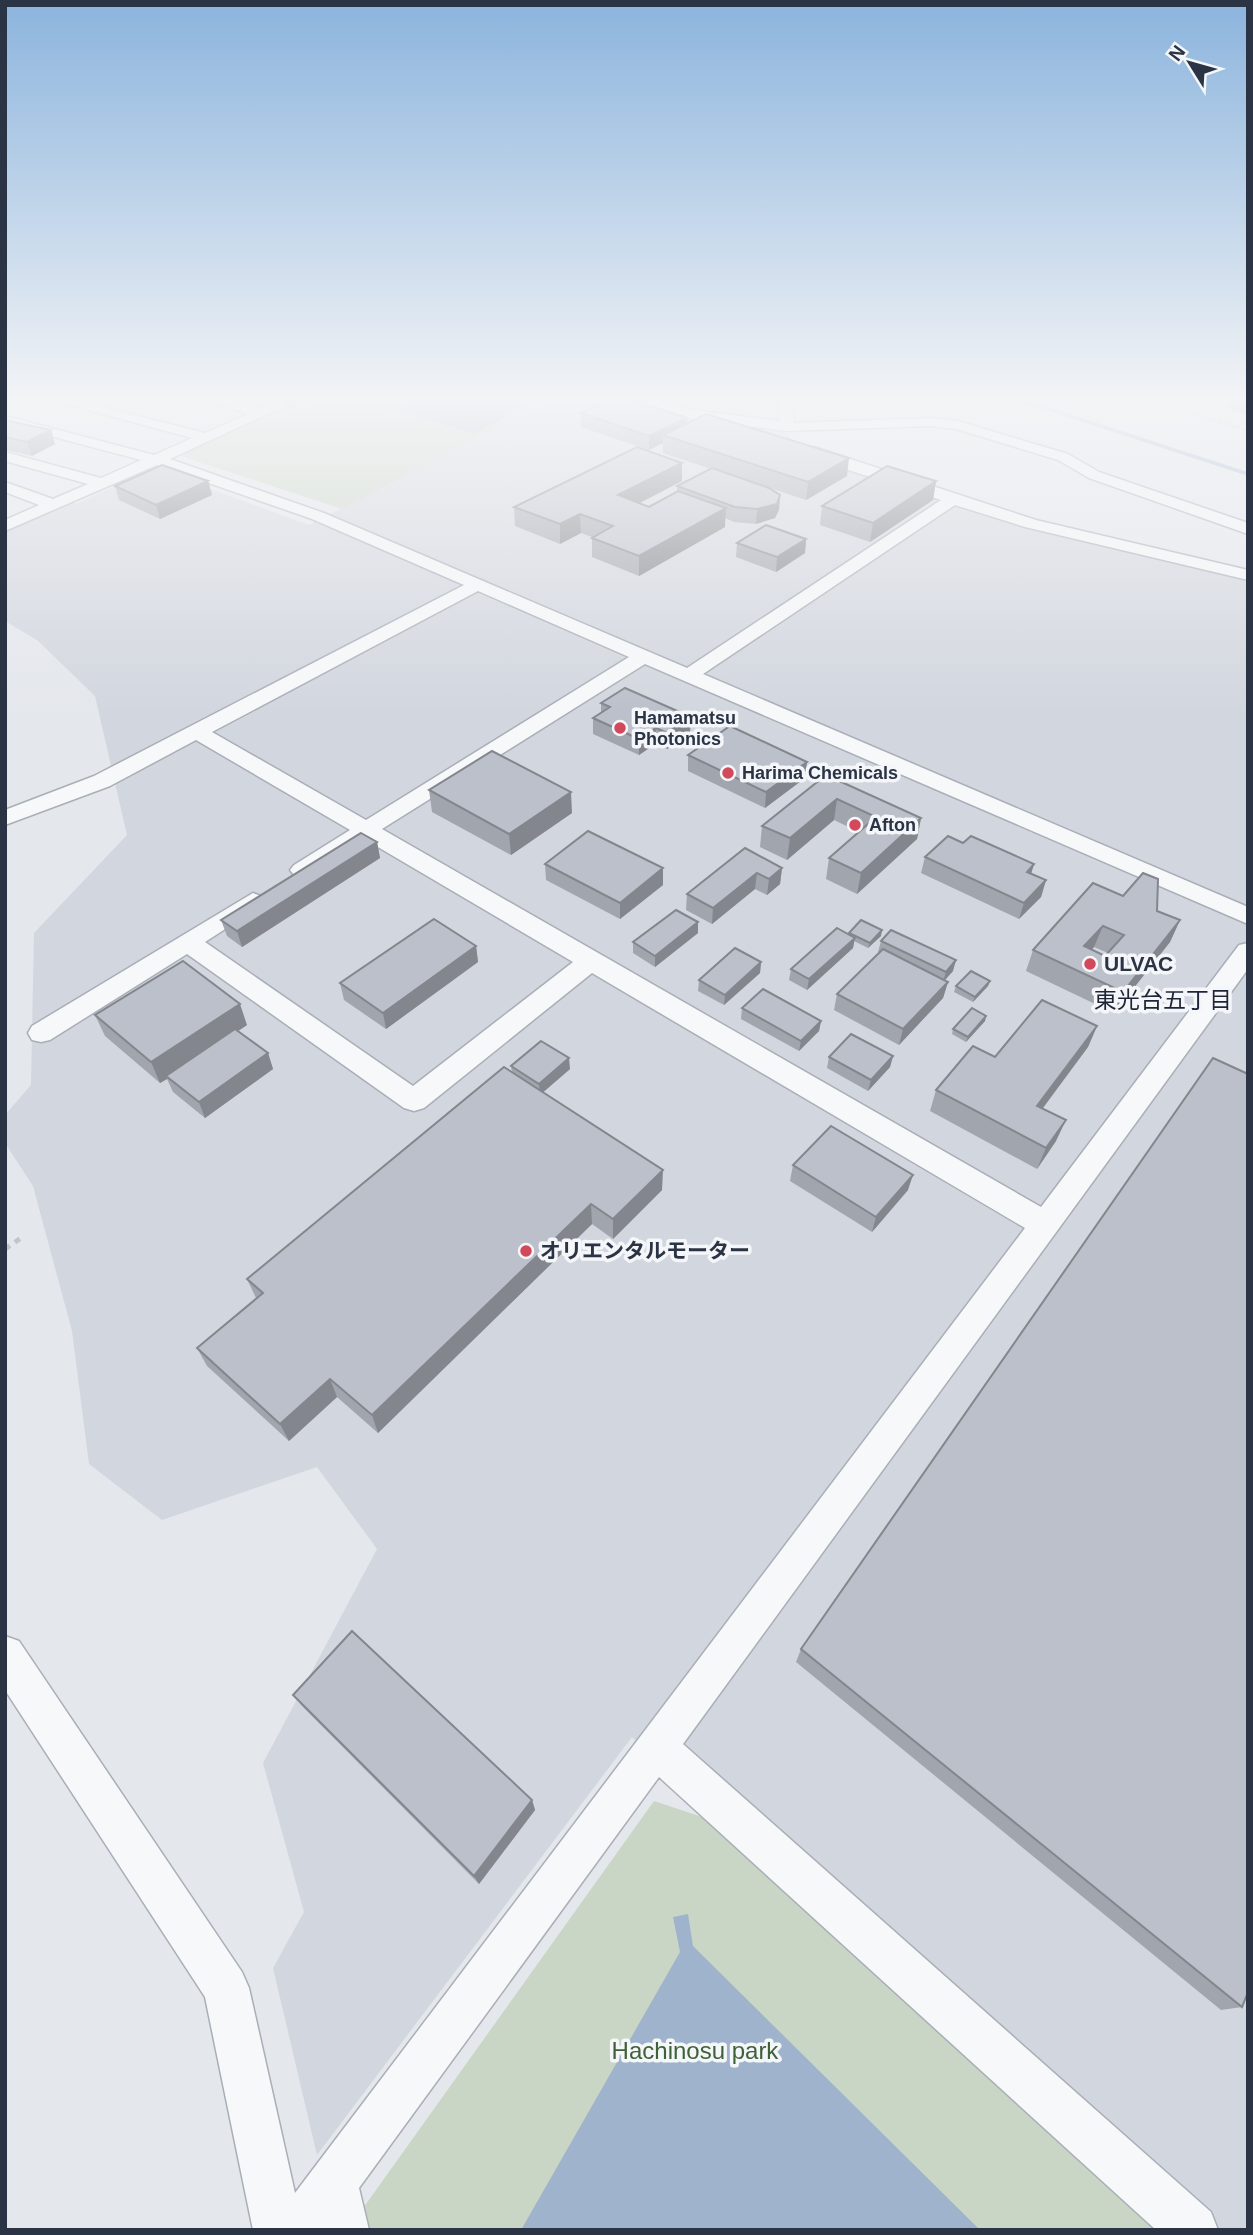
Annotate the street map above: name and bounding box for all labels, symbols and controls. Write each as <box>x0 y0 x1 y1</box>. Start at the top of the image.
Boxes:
north arrow <box>1155 28 1225 98</box>
text: N <box>1164 41 1189 65</box>
place label: Hamamatsu Photonics <box>634 708 736 749</box>
marker: Hamamatsu Photonics <box>612 720 628 736</box>
place label: Harima Chemicals <box>742 763 898 783</box>
marker: Harima Chemicals <box>720 765 736 781</box>
place label: Afton <box>869 815 916 835</box>
marker: Afton <box>847 817 863 833</box>
place label: ULVAC <box>1104 952 1173 975</box>
marker: ULVAC <box>1082 956 1098 972</box>
district label: 東光台五丁目 <box>1094 987 1232 1013</box>
place label: オリエンタルモーター <box>540 1239 750 1262</box>
marker: オリエンタルモーター <box>518 1243 534 1259</box>
park label: Hachinosu park <box>612 2037 779 2064</box>

